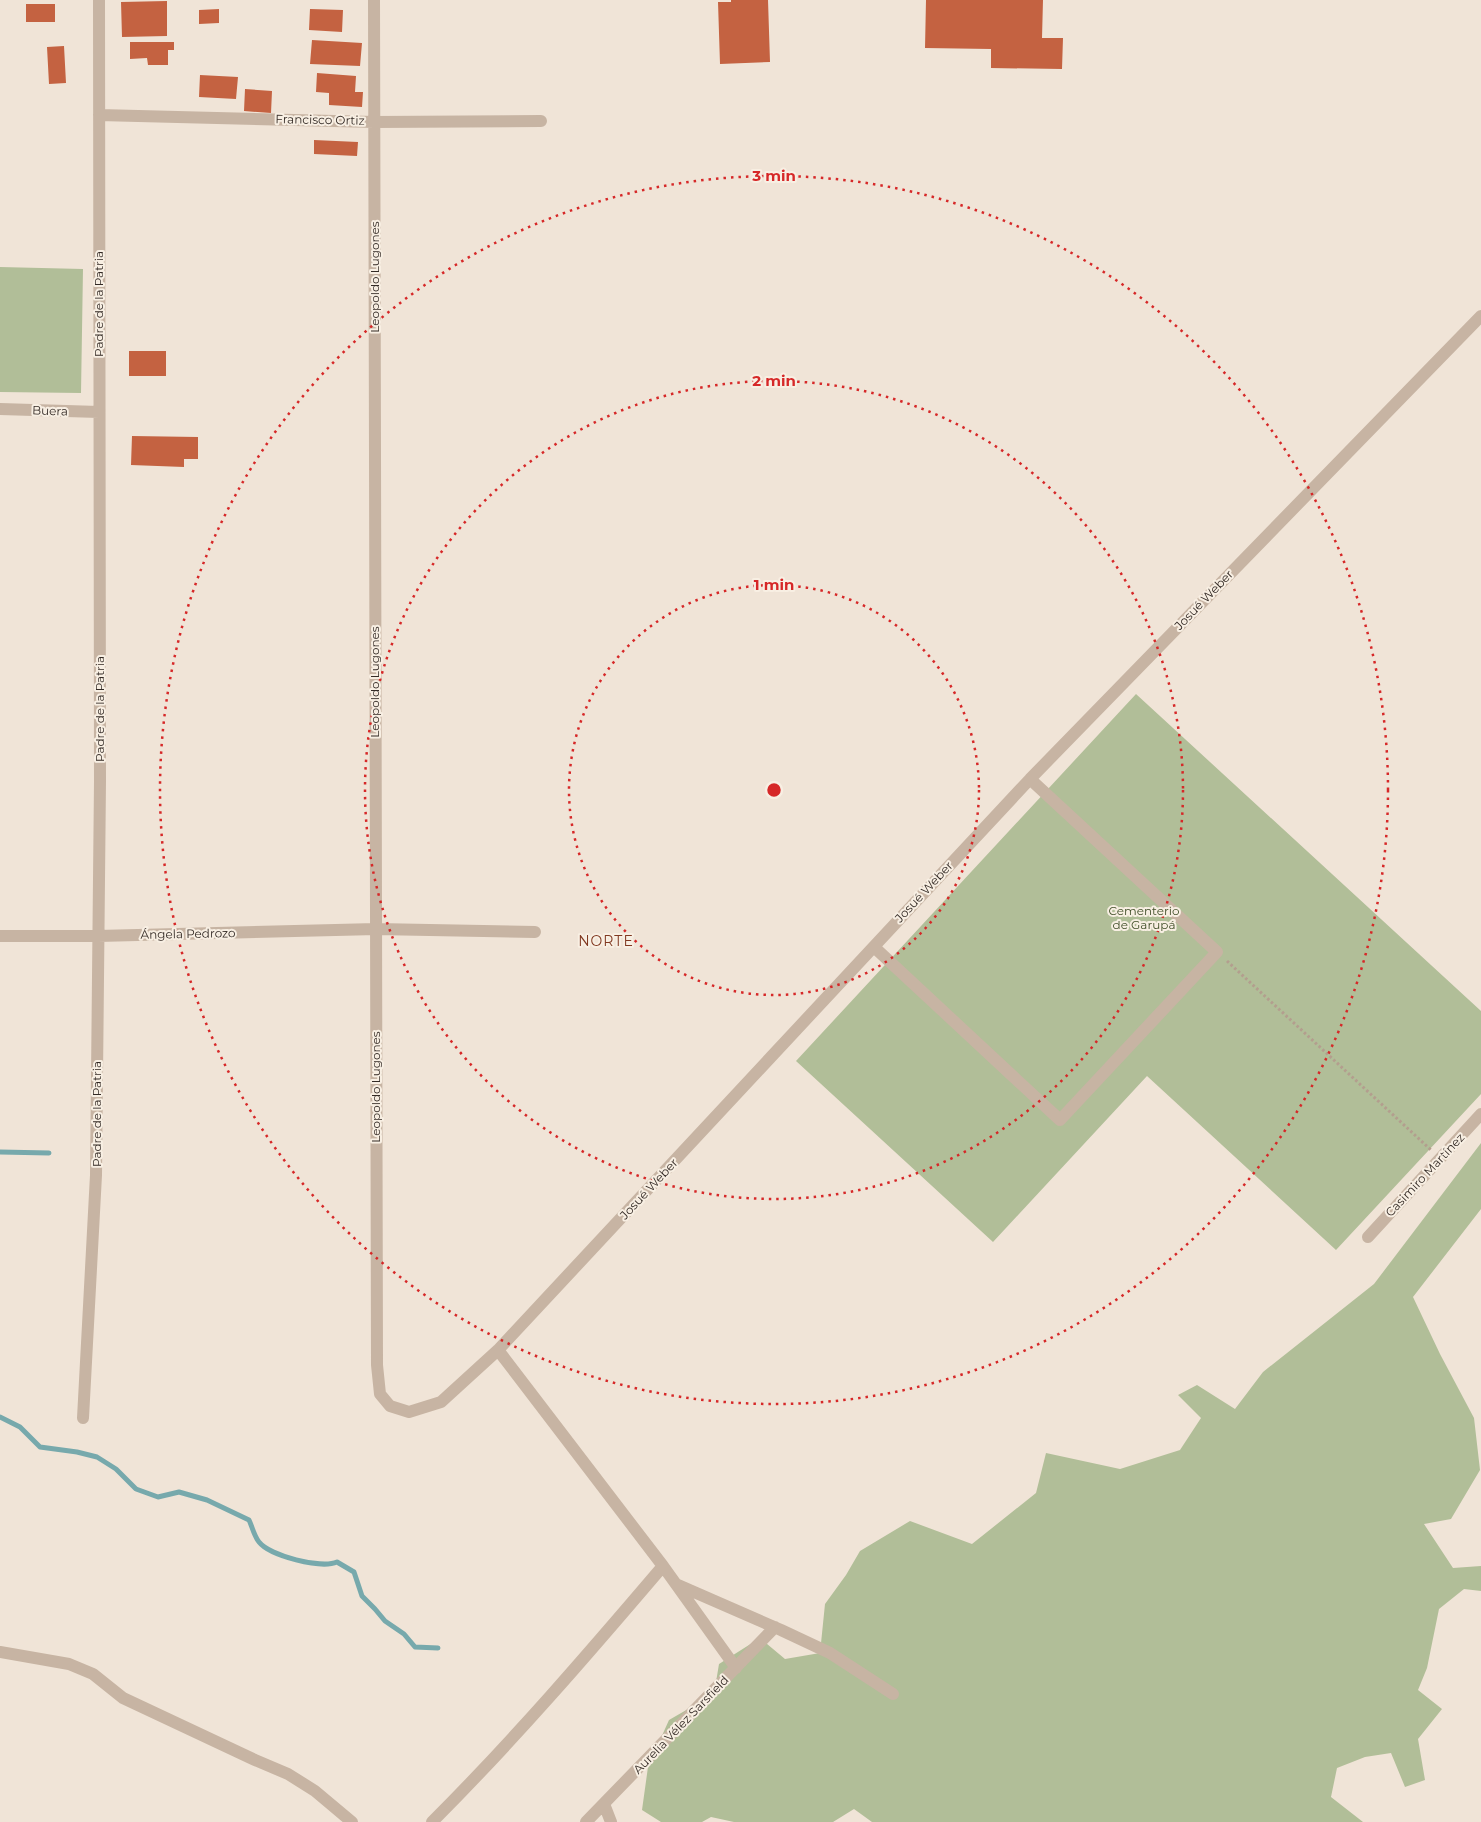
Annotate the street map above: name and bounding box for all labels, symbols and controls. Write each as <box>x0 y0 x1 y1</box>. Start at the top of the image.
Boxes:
street label: Francisco Ortiz <box>275 111 365 128</box>
text: 3 min <box>751 166 796 185</box>
street label: Leopoldo Lugones <box>367 221 382 333</box>
street label: Padre de la Patria <box>91 251 106 357</box>
text: 2 min <box>752 371 796 390</box>
street label: Buera <box>32 402 68 419</box>
street label: Josué Weber <box>1170 566 1236 634</box>
text: 1 min <box>754 575 794 594</box>
street label: Leopoldo Lugones <box>367 626 382 738</box>
street label: Padre de la Patria <box>92 656 107 762</box>
centre of rings <box>765 781 783 799</box>
street label: Josué Weber <box>891 858 956 926</box>
park label: Cementerio de Garupá <box>1109 903 1179 932</box>
street label: Ángela Pedrozo <box>140 925 236 942</box>
district label: NORTE <box>578 932 634 950</box>
street label: Leopoldo Lugones <box>368 1031 383 1143</box>
street label: Padre de la Patria <box>89 1061 104 1167</box>
street label: Casimiro Martínez <box>1382 1130 1467 1220</box>
street label: Josué Weber <box>616 1155 681 1223</box>
street label: Aurelia Vélez Sarsfield <box>630 1672 731 1777</box>

